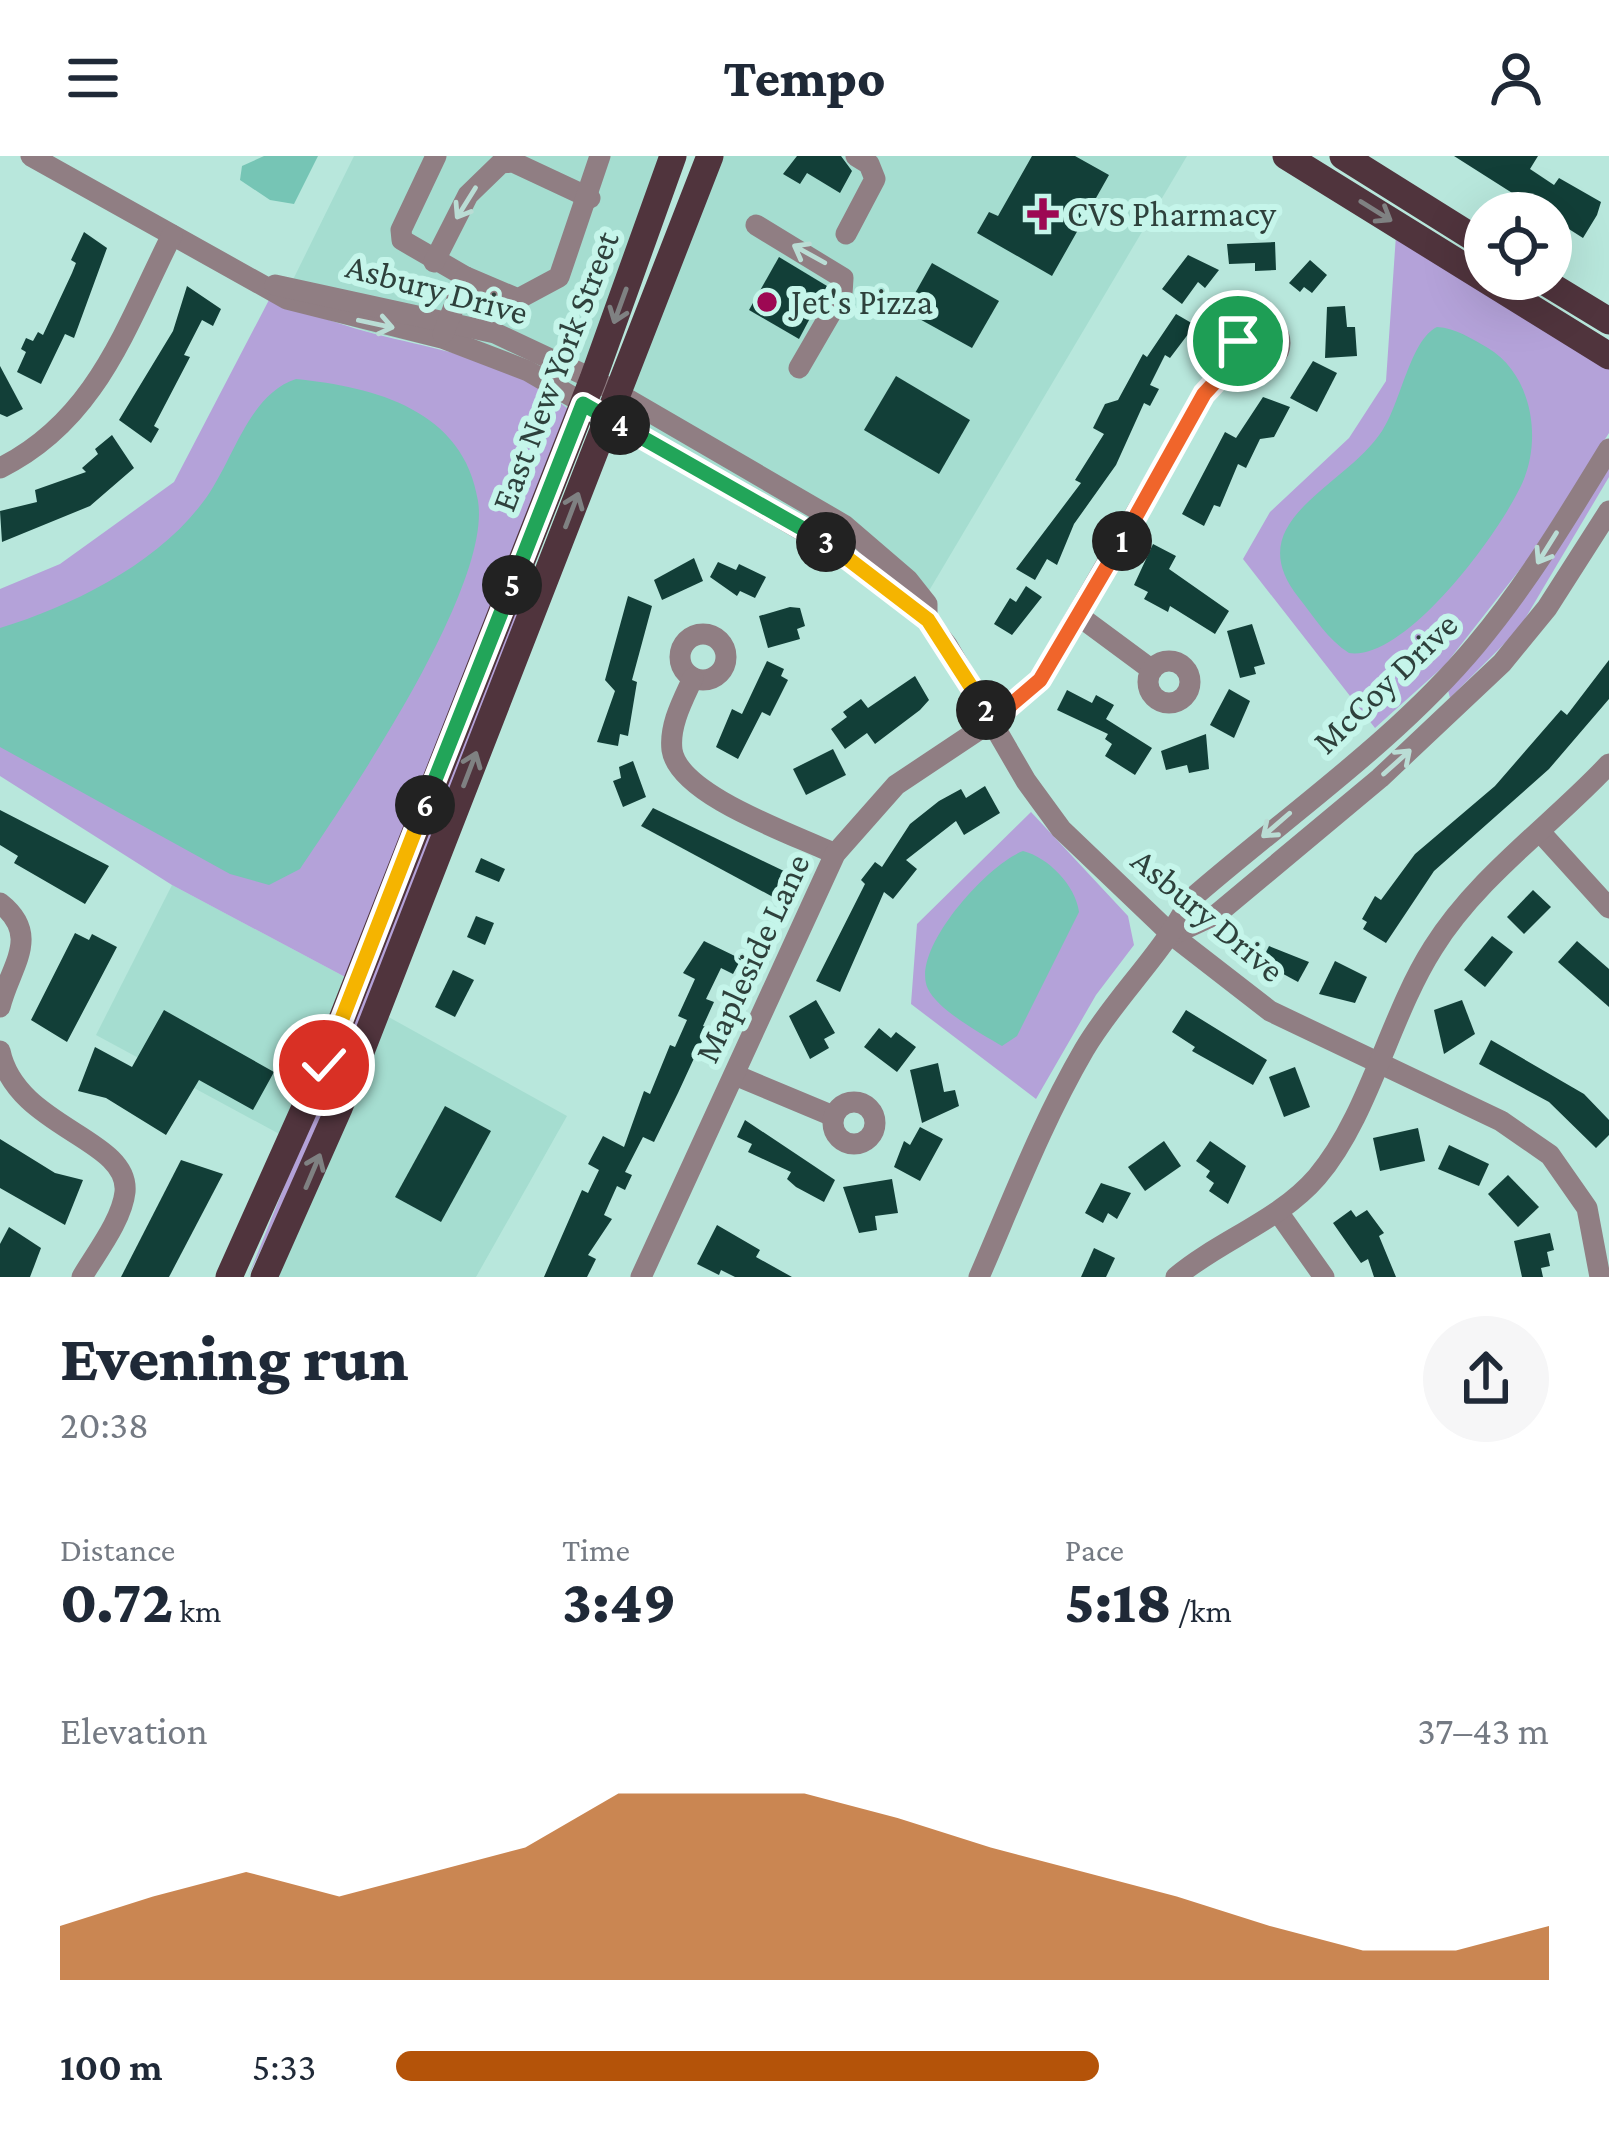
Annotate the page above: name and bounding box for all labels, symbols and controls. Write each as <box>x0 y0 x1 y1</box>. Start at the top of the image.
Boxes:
icon: menu <box>60 45 126 111</box>
icon: person <box>1483 45 1549 111</box>
text: Tempo <box>723 48 886 108</box>
one-way arrow <box>454 185 478 219</box>
map controls <box>1464 192 1572 300</box>
button: locate <box>1464 192 1572 300</box>
place label: CVS Pharmacy <box>1067 194 1276 234</box>
one-way arrow <box>1358 199 1392 223</box>
marker: CVS Pharmacy <box>1030 201 1056 227</box>
street label: East New York Street <box>483 224 627 517</box>
one-way arrow <box>792 242 827 266</box>
street label: Asbury Drive <box>342 246 532 332</box>
place label: Jet's Pizza <box>788 282 933 322</box>
one-way arrow <box>608 287 629 324</box>
marker: Jet's Pizza <box>754 289 780 315</box>
pin <box>1187 290 1289 392</box>
icon: arrive <box>1205 308 1271 374</box>
one-way arrow <box>356 314 394 337</box>
pin: 4 <box>590 395 650 455</box>
text: 4 <box>611 406 629 443</box>
one-way arrow <box>562 492 584 529</box>
pin: 1 <box>1092 511 1152 571</box>
pin: 3 <box>796 512 856 572</box>
text: 1 <box>1116 522 1128 559</box>
text: 3 <box>818 523 834 560</box>
one-way arrow <box>1535 530 1559 564</box>
pin: 5 <box>482 555 542 615</box>
text: 5 <box>504 566 520 603</box>
street label: McCoy Drive <box>1304 604 1466 762</box>
pin: 2 <box>956 680 1016 740</box>
text: 2 <box>978 691 994 728</box>
one-way arrow <box>1382 749 1412 776</box>
one-way arrow <box>461 751 483 788</box>
pin: 6 <box>395 775 455 835</box>
text: 6 <box>416 786 434 823</box>
one-way arrow <box>1261 811 1292 839</box>
street label: Asbury Drive <box>1124 840 1292 990</box>
street label: Mapleside Lane <box>686 847 818 1069</box>
pin <box>273 1014 375 1116</box>
icon: check <box>291 1032 357 1098</box>
one-way arrow <box>304 1153 325 1190</box>
button: share <box>1423 1316 1549 1442</box>
text: Evening run <box>60 1321 409 1394</box>
text: 20:38 <box>60 1403 149 1446</box>
text: Distance <box>60 1531 175 1568</box>
text: Time <box>562 1531 630 1568</box>
text: Pace <box>1065 1531 1124 1568</box>
text: 0.72 <box>60 1568 173 1635</box>
text: 3:49 <box>562 1568 676 1635</box>
text: 5:18 <box>1065 1568 1172 1635</box>
text: km <box>173 1592 222 1629</box>
text: /km <box>1172 1592 1232 1629</box>
text: Elevation <box>60 1709 208 1752</box>
text: 37–43 m <box>1417 1709 1549 1752</box>
text: 100 m <box>60 2045 163 2088</box>
text: 5:33 <box>252 2045 316 2088</box>

